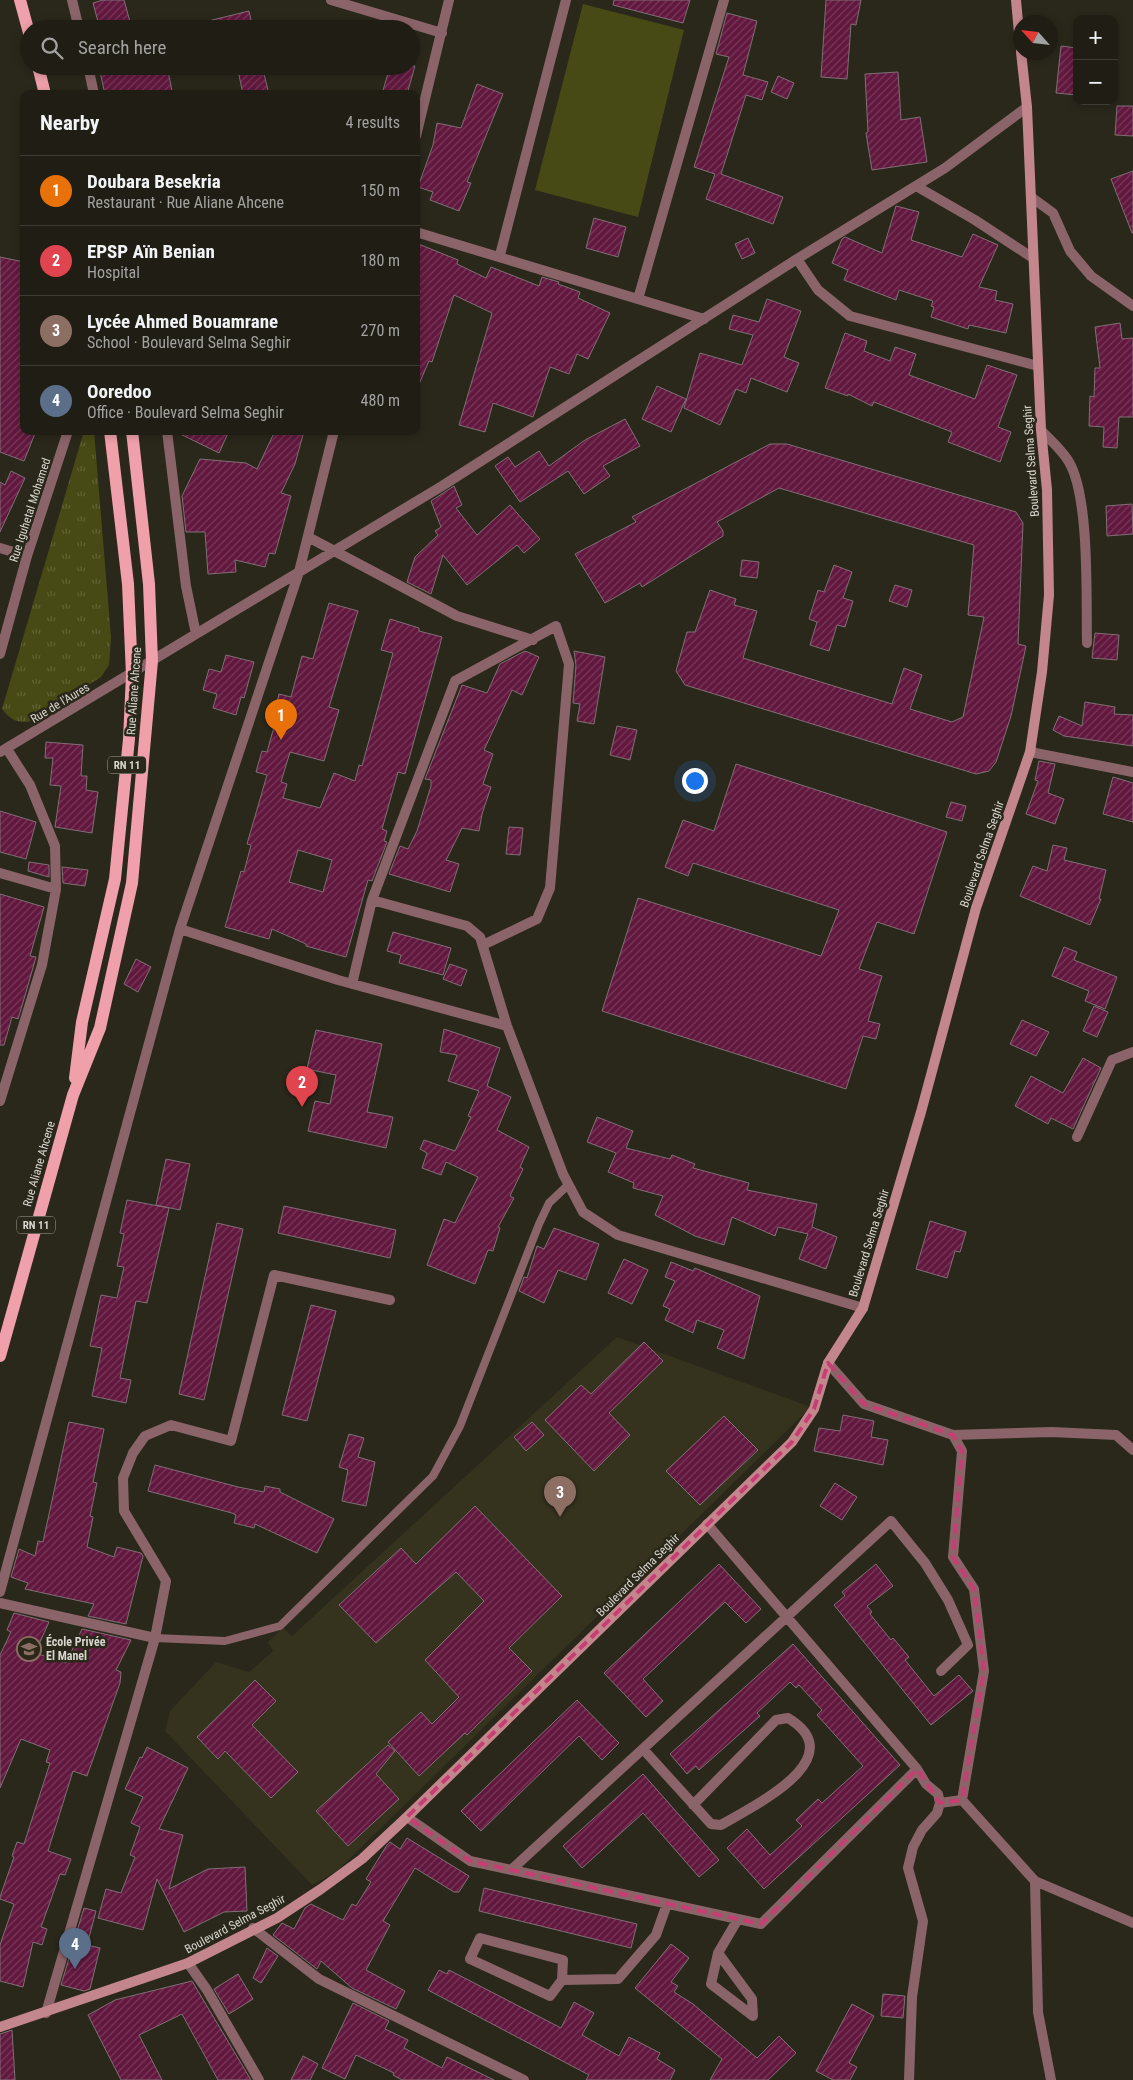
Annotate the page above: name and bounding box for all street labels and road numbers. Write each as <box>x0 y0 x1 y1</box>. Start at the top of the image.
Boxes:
street label: Boulevard Selma Seghir <box>1020 404 1042 517</box>
street label: Rue Iguhetal Mohamed <box>7 456 53 564</box>
street label: Rue Aliane Ahcene <box>124 646 144 736</box>
street label: Rue de l'Aures <box>28 680 92 726</box>
road number: RN 11 <box>108 756 146 774</box>
street label: Boulevard Selma Seghir <box>957 799 1007 909</box>
street label: Rue Aliane Ahcene <box>20 1119 58 1208</box>
street label: Boulevard Selma Seghir <box>846 1187 892 1299</box>
road number: RN 11 <box>17 1216 55 1234</box>
street label: Boulevard Selma Seghir <box>594 1530 683 1619</box>
street label: Boulevard Selma Seghir <box>182 1891 288 1956</box>

